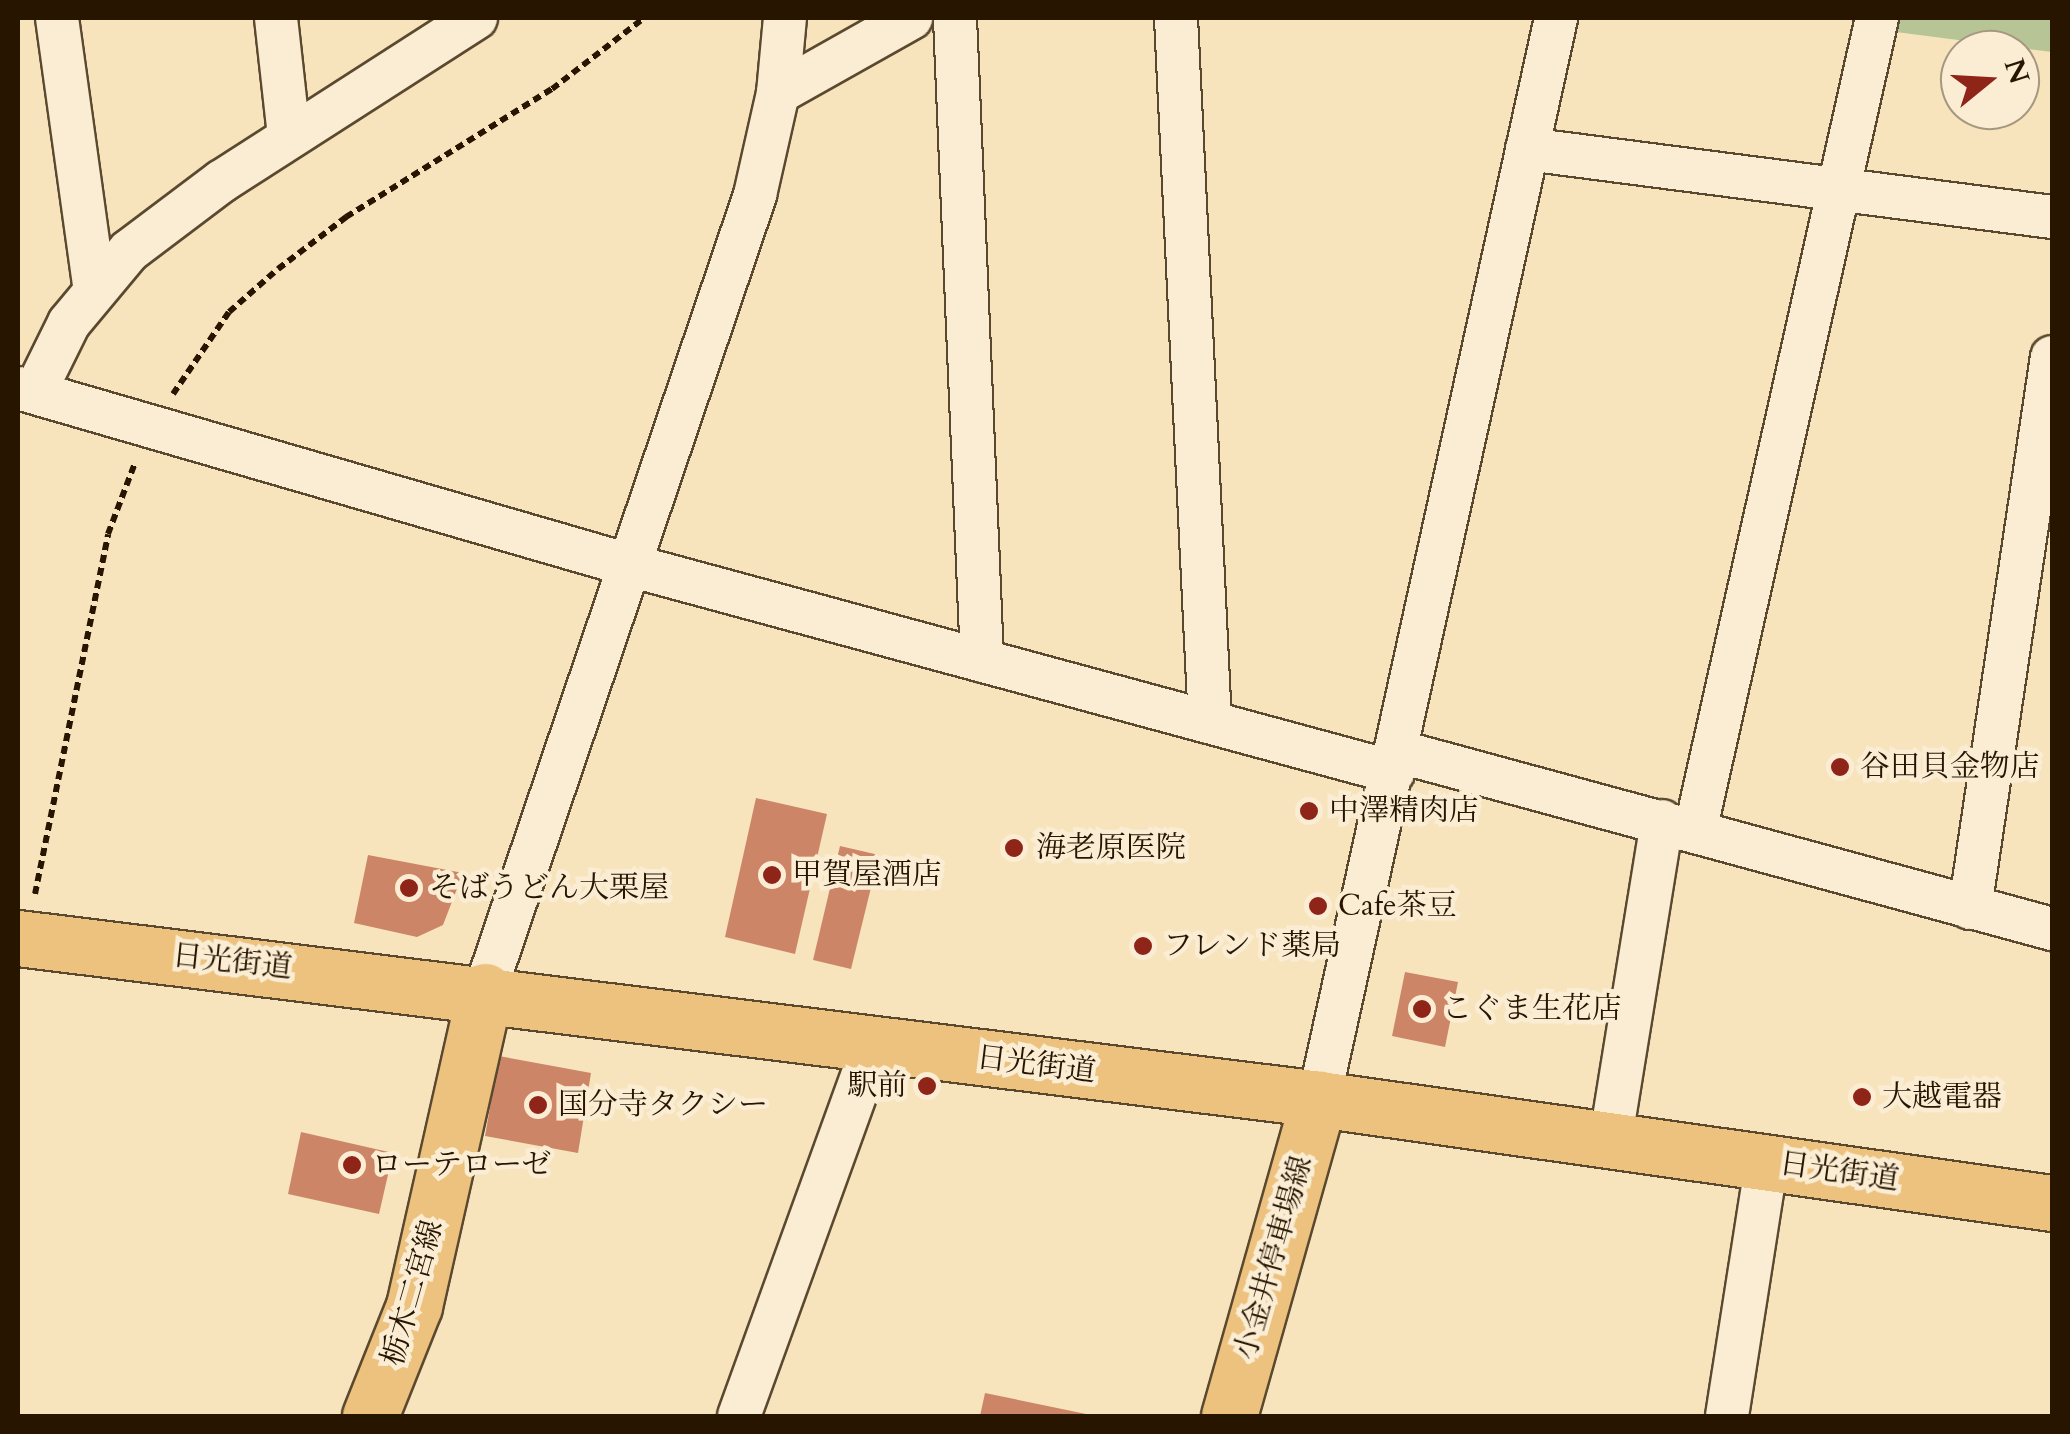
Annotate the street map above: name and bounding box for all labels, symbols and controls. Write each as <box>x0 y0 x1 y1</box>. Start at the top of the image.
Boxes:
north arrow <box>1940 30 2040 130</box>
text: N <box>1995 54 2038 89</box>
place label: 谷田貝金物店 <box>1860 749 2040 785</box>
marker: 谷田貝金物店 <box>1829 756 1851 778</box>
place label: 中澤精肉店 <box>1329 793 1479 829</box>
marker: 中澤精肉店 <box>1298 800 1320 822</box>
place label: 海老原医院 <box>1036 830 1186 866</box>
marker: 海老原医院 <box>1001 835 1027 861</box>
place label: 甲賀屋酒店 <box>792 857 942 893</box>
marker: 甲賀屋酒店 <box>761 864 783 886</box>
place label: そばうどん大栗屋 <box>429 870 669 906</box>
marker: そばうどん大栗屋 <box>398 877 420 899</box>
place label: Cafe茶豆 <box>1338 888 1457 924</box>
marker: Cafe茶豆 <box>1307 895 1329 917</box>
place label: フレンド薬局 <box>1163 928 1343 964</box>
marker: フレンド薬局 <box>1132 935 1154 957</box>
street label: 日光街道 <box>170 938 294 986</box>
place label: こぐま生花店 <box>1442 991 1622 1027</box>
marker: こぐま生花店 <box>1411 998 1433 1020</box>
street label: 日光街道 <box>974 1040 1098 1090</box>
place label: 駅前 <box>847 1068 907 1104</box>
marker: 駅前 <box>916 1075 938 1097</box>
place label: 大越電器 <box>1882 1079 2002 1115</box>
marker: 大越電器 <box>1851 1086 1873 1108</box>
place label: 国分寺タクシー <box>558 1087 768 1123</box>
marker: 国分寺タクシー <box>527 1094 549 1116</box>
street label: 日光街道 <box>1777 1146 1901 1198</box>
place label: ローテローゼ <box>372 1147 552 1183</box>
street label: 小金井停車場線 <box>1228 1152 1320 1364</box>
marker: ローテローゼ <box>341 1154 363 1176</box>
street label: 栃木二宮線 <box>375 1216 451 1370</box>

